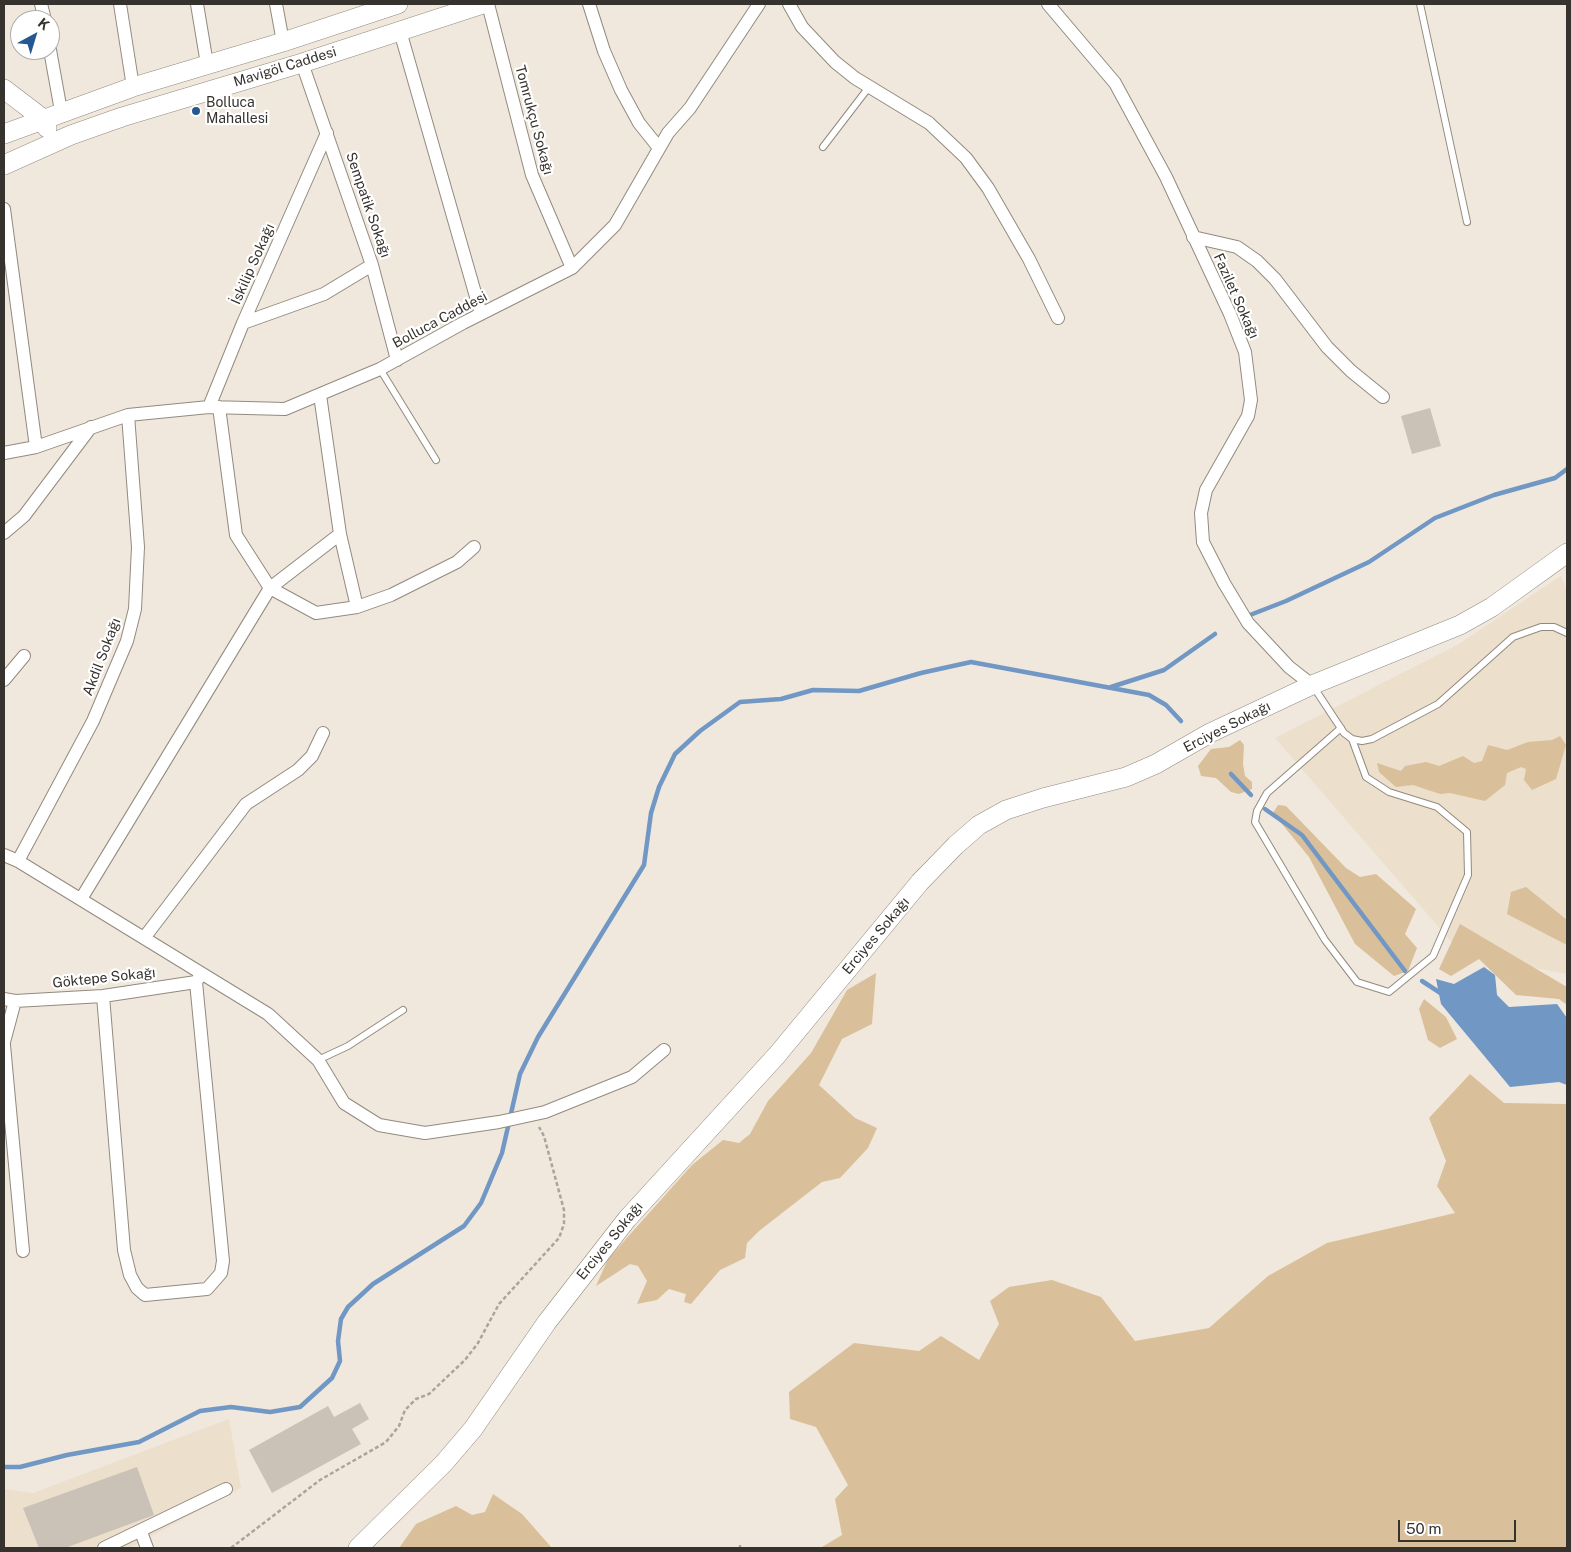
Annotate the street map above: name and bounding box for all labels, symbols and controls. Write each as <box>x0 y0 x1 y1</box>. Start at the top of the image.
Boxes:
north arrow <box>10 10 60 60</box>
text: K <box>35 15 53 33</box>
street label: Mavigöl Caddesi <box>231 43 339 91</box>
street label: Tomrukçu Sokağı <box>511 63 557 177</box>
place label: Bolluca Mahallesi <box>206 95 268 128</box>
marker: Bolluca Mahallesi <box>190 105 202 117</box>
street label: Sempatik Sokağı <box>342 150 394 260</box>
street label: İskilip Sokağı <box>228 221 278 307</box>
street label: Fazilet Sokağı <box>1210 251 1262 341</box>
street label: Bolluca Caddesi <box>390 288 490 352</box>
street label: Akdil Sokağı <box>79 616 125 698</box>
street label: Erciyes Sokağı <box>1181 698 1273 756</box>
street label: Erciyes Sokağı <box>839 894 913 978</box>
street label: Göktepe Sokağı <box>52 964 156 992</box>
street label: Erciyes Sokağı <box>573 1199 647 1283</box>
scale bar <box>1401 1510 1518 1542</box>
text: 50 m <box>1406 1520 1441 1537</box>

